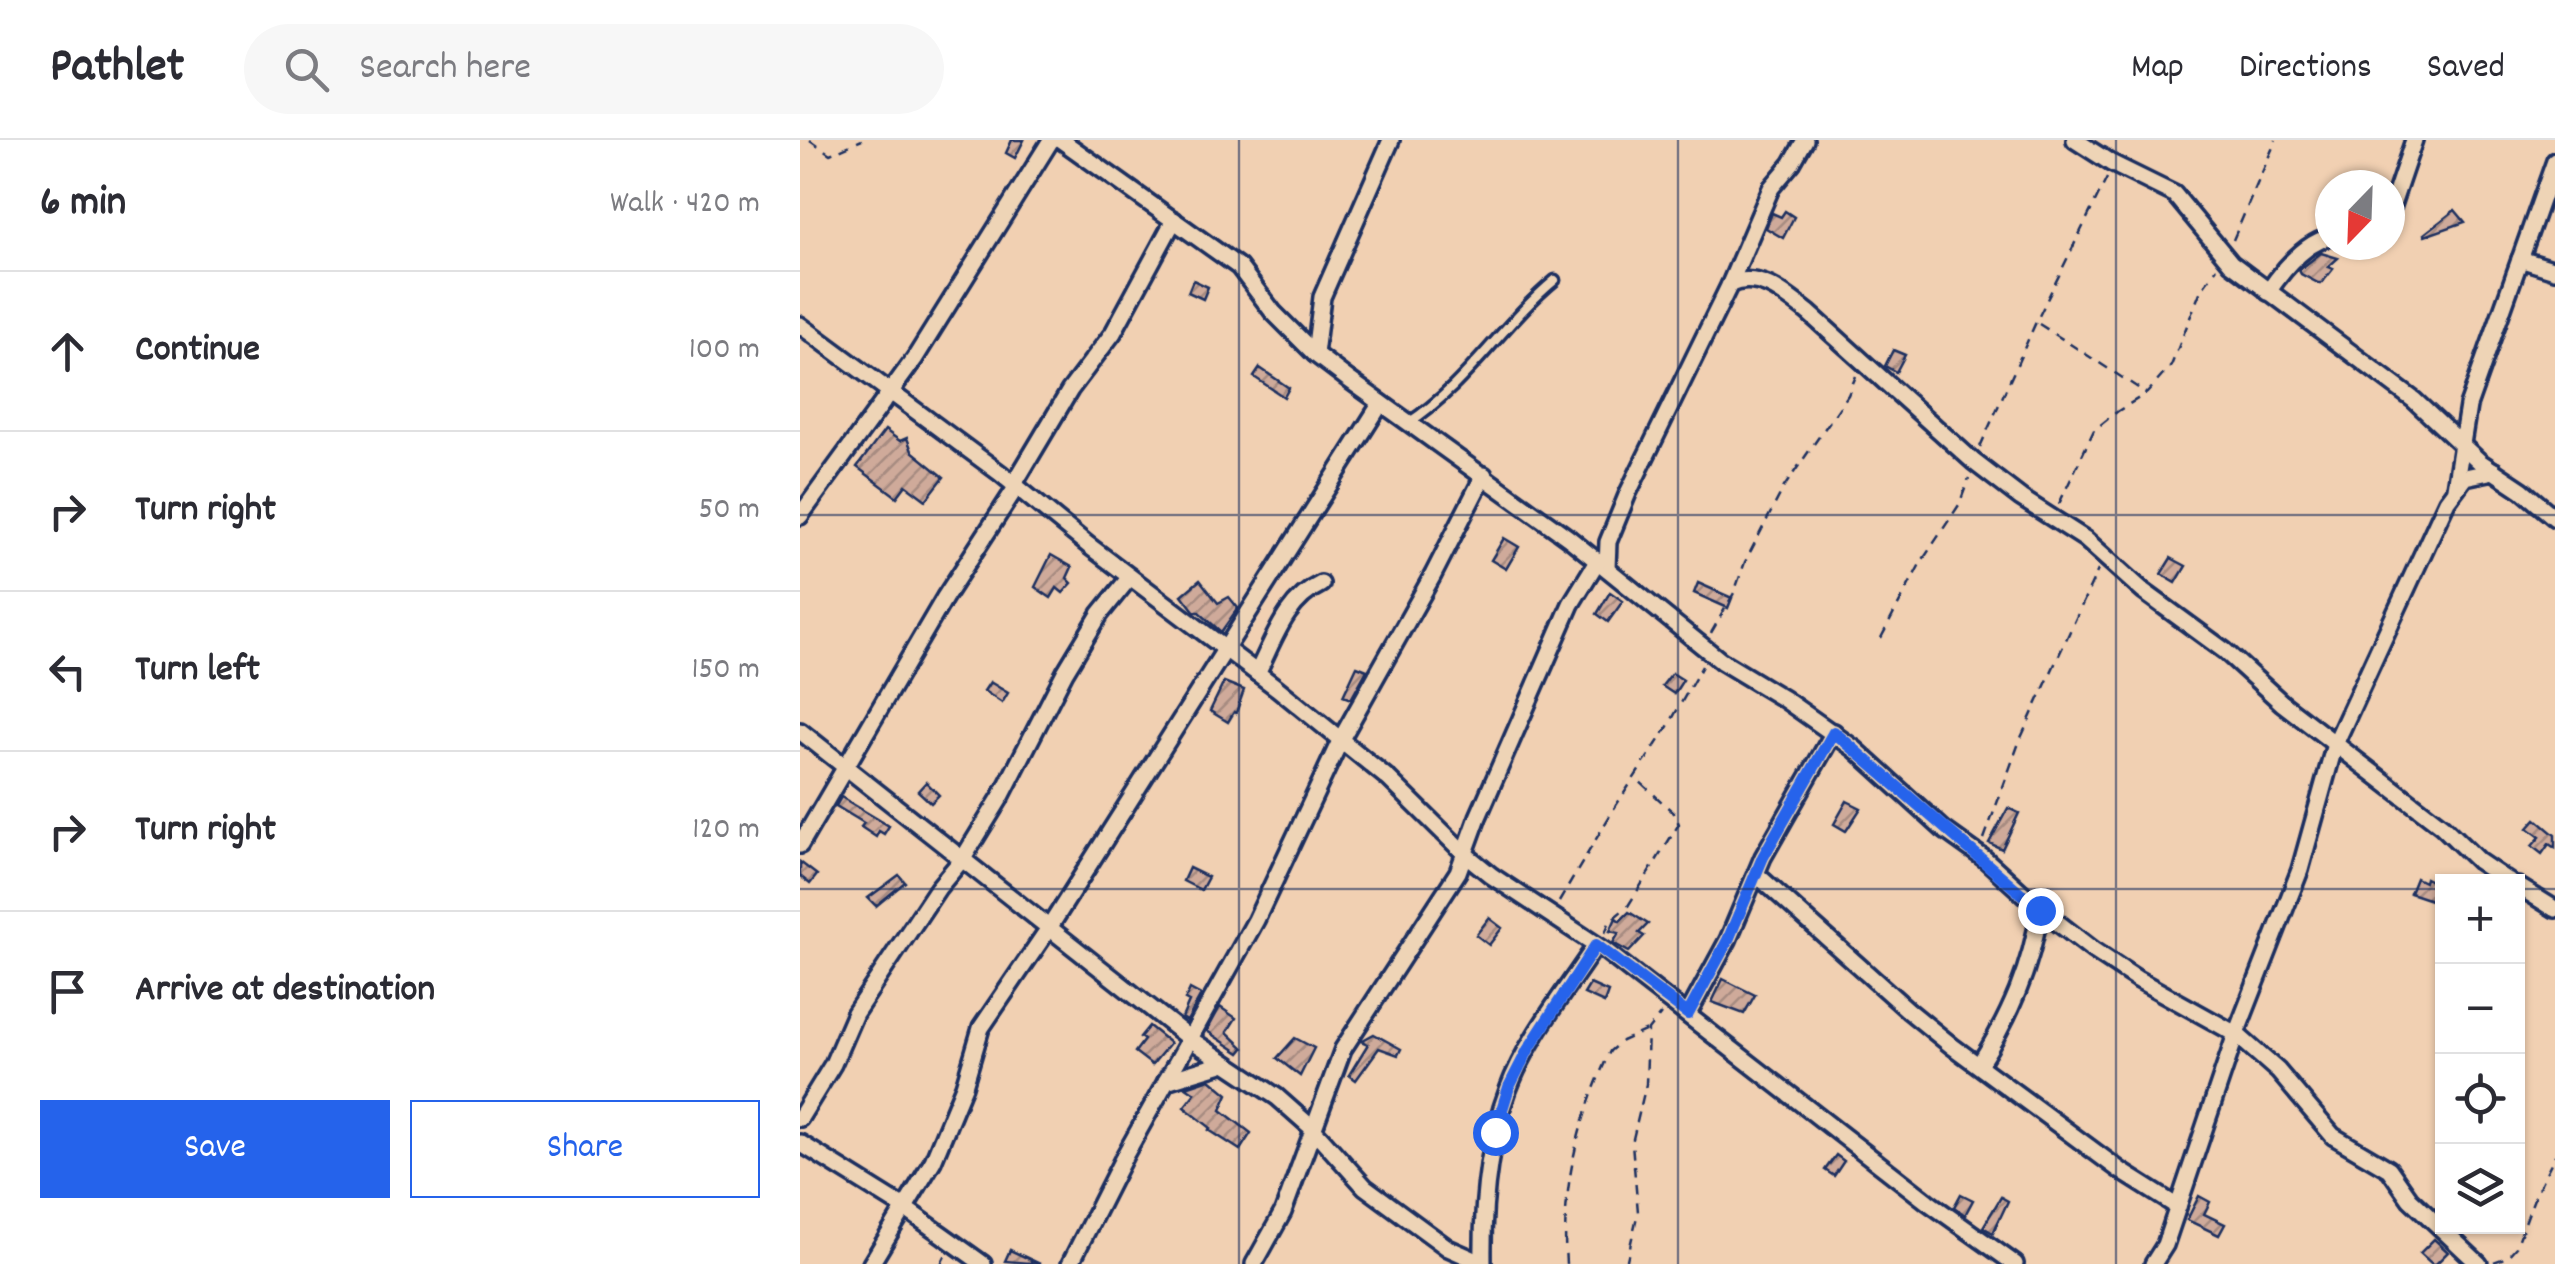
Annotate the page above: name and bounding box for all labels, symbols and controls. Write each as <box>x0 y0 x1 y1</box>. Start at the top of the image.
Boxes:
search box <box>244 24 944 114</box>
text: Pathlet <box>50 35 184 104</box>
icon: search <box>279 42 334 97</box>
text: Search here <box>359 42 531 97</box>
text: Map <box>2131 44 2184 94</box>
text: Directions <box>2239 44 2372 94</box>
text: Saved <box>2427 44 2505 94</box>
north arrow <box>2315 170 2405 260</box>
text: 6 min <box>40 175 126 235</box>
text: Walk · 420 m <box>610 182 760 228</box>
icon: ahead <box>40 324 95 379</box>
text: Continue <box>135 324 260 379</box>
text: 100 m <box>689 328 760 374</box>
icon: right <box>40 484 95 539</box>
text: Turn right <box>135 484 276 539</box>
text: 50 m <box>698 488 760 534</box>
icon: left <box>40 644 95 699</box>
text: Turn left <box>135 644 260 699</box>
text: 150 m <box>691 648 760 694</box>
icon: right <box>40 804 95 859</box>
text: Turn right <box>135 804 276 859</box>
text: 120 m <box>692 808 760 854</box>
map controls <box>2435 874 2525 1234</box>
button: + <box>2435 874 2525 964</box>
route end <box>2018 888 2064 934</box>
icon: arrive <box>40 964 95 1019</box>
text: Arrive at destination <box>135 964 435 1019</box>
button: − <box>2435 964 2525 1054</box>
button: locate <box>2435 1054 2525 1144</box>
button: Save <box>40 1100 390 1198</box>
button: Share <box>410 1100 760 1198</box>
route start <box>1473 1110 1519 1156</box>
button: layers <box>2435 1144 2525 1234</box>

